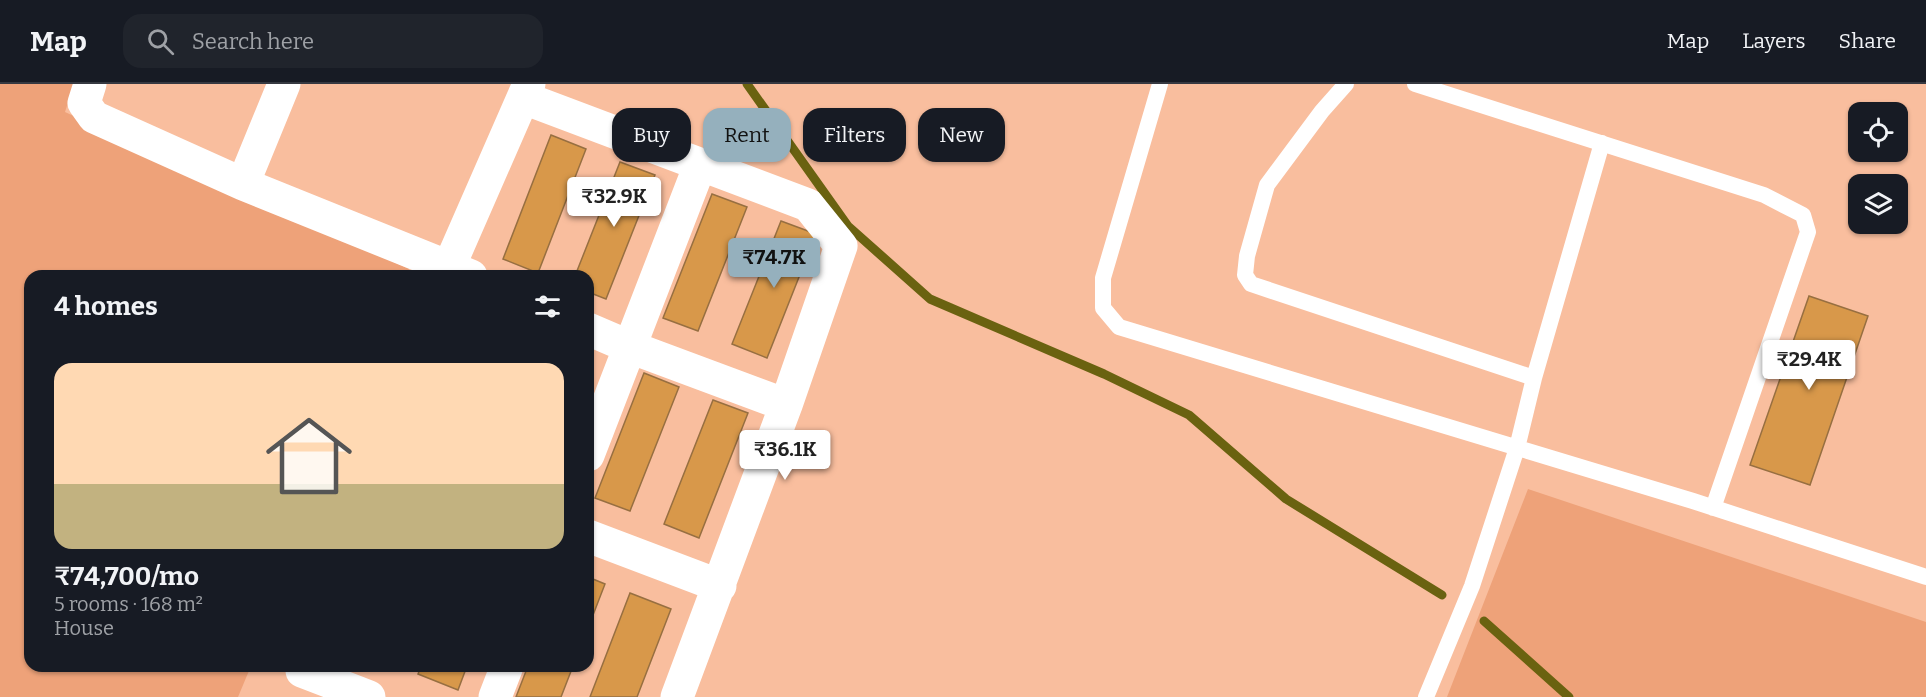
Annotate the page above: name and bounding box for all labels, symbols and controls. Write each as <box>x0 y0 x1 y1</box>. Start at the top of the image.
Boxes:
search box <box>123 14 543 68</box>
text: Map <box>30 25 87 58</box>
icon: search <box>144 25 177 58</box>
text: Search here <box>192 28 314 55</box>
text: Map <box>1667 28 1709 54</box>
text: Layers <box>1742 28 1806 54</box>
text: Share <box>1839 28 1896 54</box>
map controls <box>1848 102 1908 234</box>
button: locate <box>1848 102 1908 162</box>
chip: Buy <box>612 108 691 162</box>
chip: Rent <box>703 108 791 162</box>
chip: Filters <box>803 108 906 162</box>
chip: New <box>918 108 1005 162</box>
button: layers <box>1848 174 1908 234</box>
pin: ₹32.9K <box>565 177 663 228</box>
text: ₹32.9K <box>581 184 647 208</box>
pin: ₹74.7K <box>725 238 823 289</box>
text: ₹74.7K <box>742 245 806 269</box>
icon: filters <box>531 290 564 323</box>
text: 4 homes <box>54 291 158 322</box>
pin: ₹29.4K <box>1760 340 1858 391</box>
text: ₹29.4K <box>1776 347 1842 371</box>
icon: home <box>255 402 363 510</box>
pin: ₹36.1K <box>736 430 834 481</box>
text: ₹36.1K <box>753 437 817 461</box>
text: ₹74,700/mo <box>54 561 199 592</box>
text: 5 rooms · 168 m² <box>54 592 203 616</box>
text: House <box>54 616 114 640</box>

